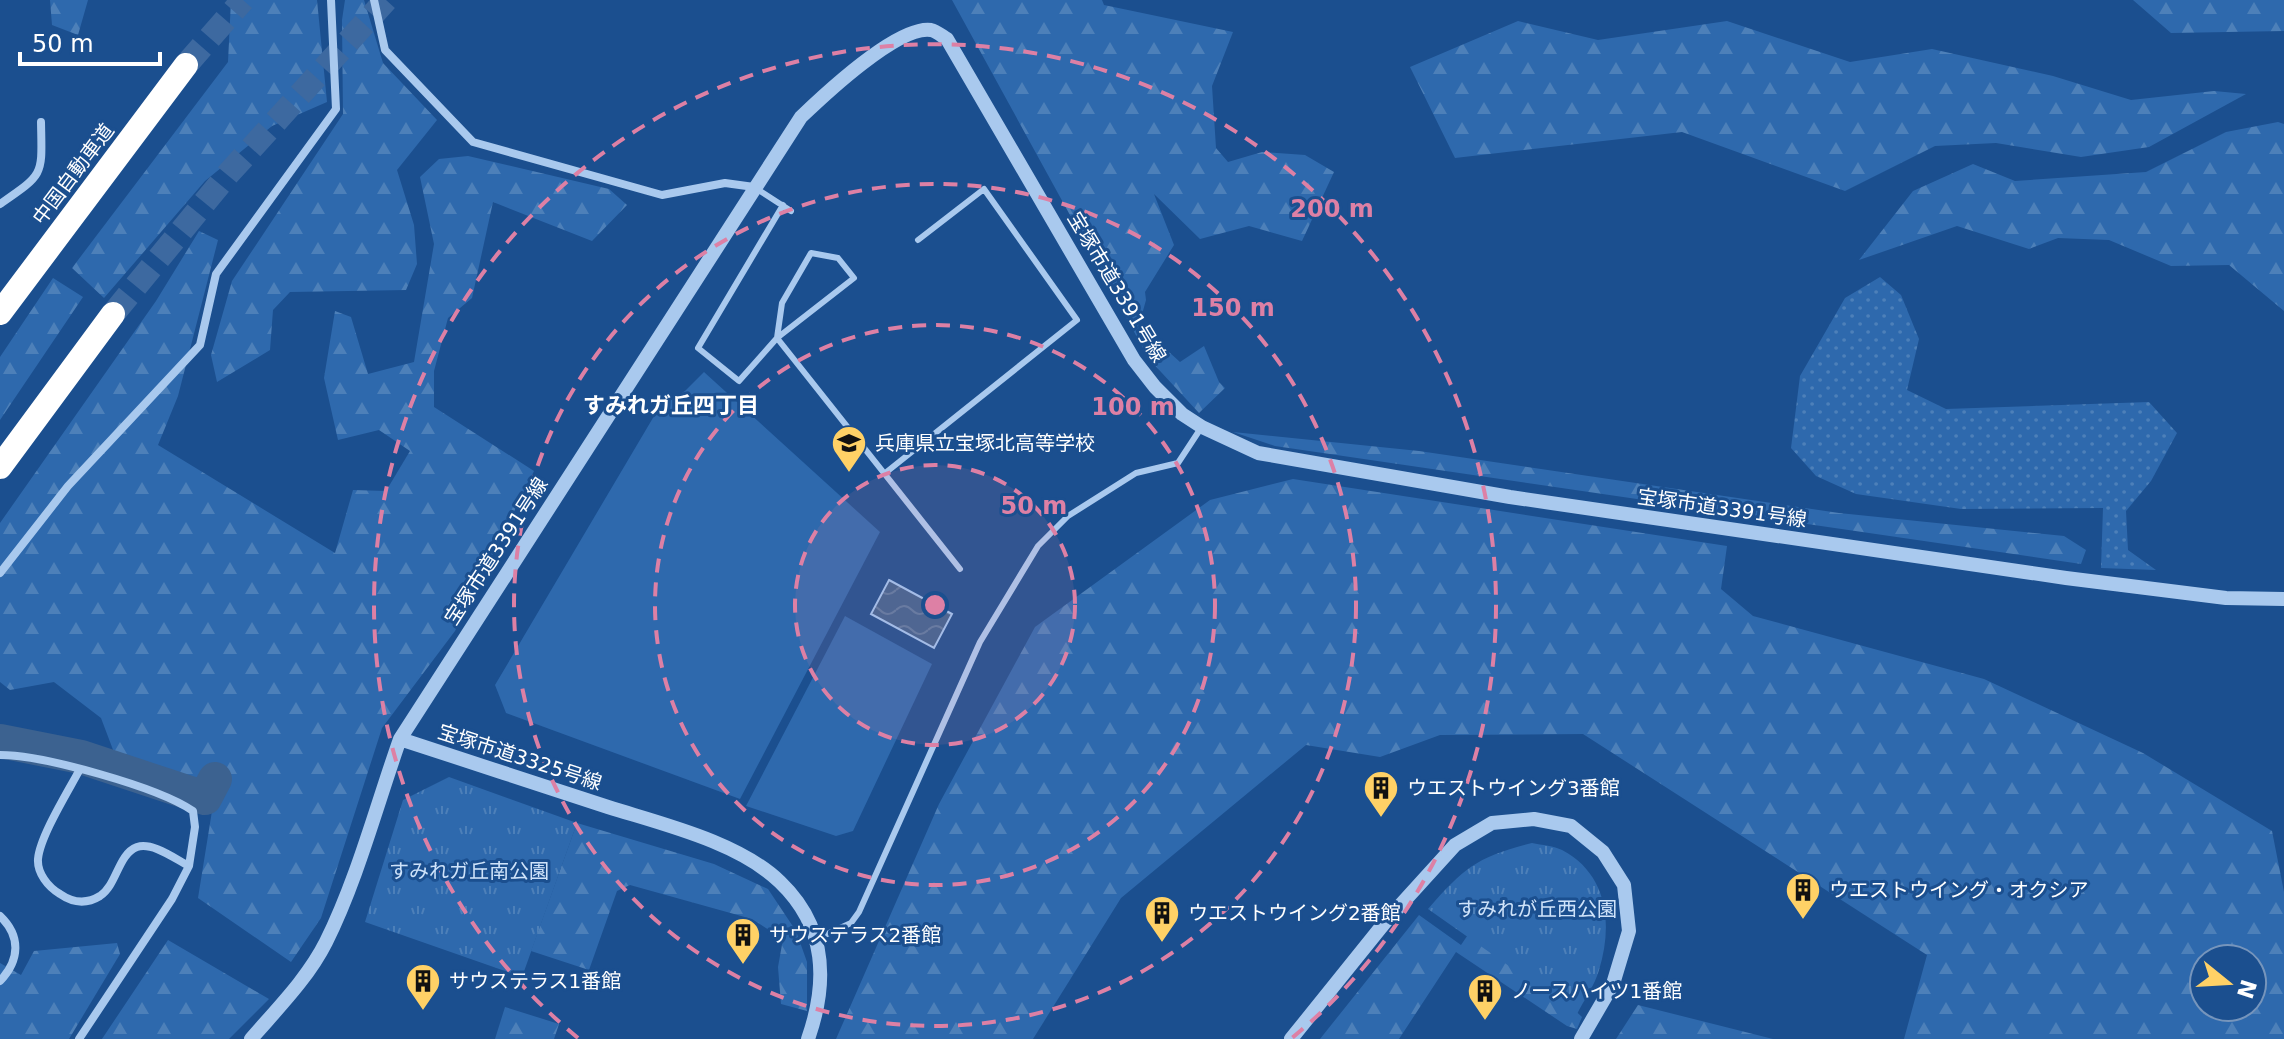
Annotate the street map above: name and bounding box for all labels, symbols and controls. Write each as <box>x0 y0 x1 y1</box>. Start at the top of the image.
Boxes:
scale bar <box>20 16 160 66</box>
text: 50 m <box>32 30 94 58</box>
street label: 中国自動車道 <box>27 119 119 229</box>
text: 200 m <box>1290 195 1374 223</box>
street label: 宝塚市道3391号線 <box>1063 208 1171 366</box>
text: 150 m <box>1191 294 1275 322</box>
district label: すみれガ丘四丁目 <box>583 393 759 418</box>
text: 100 m <box>1091 393 1175 421</box>
school or university icon: 兵庫県立宝塚北高等学校 <box>830 424 868 474</box>
place label: 兵庫県立宝塚北高等学校 <box>875 431 1095 455</box>
street label: 宝塚市道3391号線 <box>439 473 553 629</box>
street label: 宝塚市道3391号線 <box>1636 484 1808 532</box>
text: 50 m <box>1001 492 1067 520</box>
centre of rings <box>921 591 949 619</box>
street label: 宝塚市道3325号線 <box>435 719 605 795</box>
building icon: ウエストウイング3番館 <box>1362 769 1400 819</box>
place label: ウエストウイング3番館 <box>1407 776 1620 800</box>
park label: すみれガ丘南公園 <box>389 859 549 883</box>
building icon: ウエストウイング・オクシア <box>1784 871 1822 921</box>
place label: ウエストウイング・オクシア <box>1829 878 2089 902</box>
building icon: ウエストウイング2番館 <box>1143 894 1181 944</box>
park label: すみれが丘西公園 <box>1457 897 1617 921</box>
place label: ウエストウイング2番館 <box>1188 901 1401 925</box>
building icon: サウステラス2番館 <box>724 916 762 966</box>
place label: サウステラス2番館 <box>769 923 941 947</box>
north arrow <box>2188 943 2268 1023</box>
building icon: サウステラス1番館 <box>404 962 442 1012</box>
place label: サウステラス1番館 <box>449 969 621 993</box>
building icon: ノースハイツ1番館 <box>1466 972 1504 1022</box>
text: N <box>2232 976 2261 1002</box>
place label: ノースハイツ1番館 <box>1511 979 1682 1003</box>

